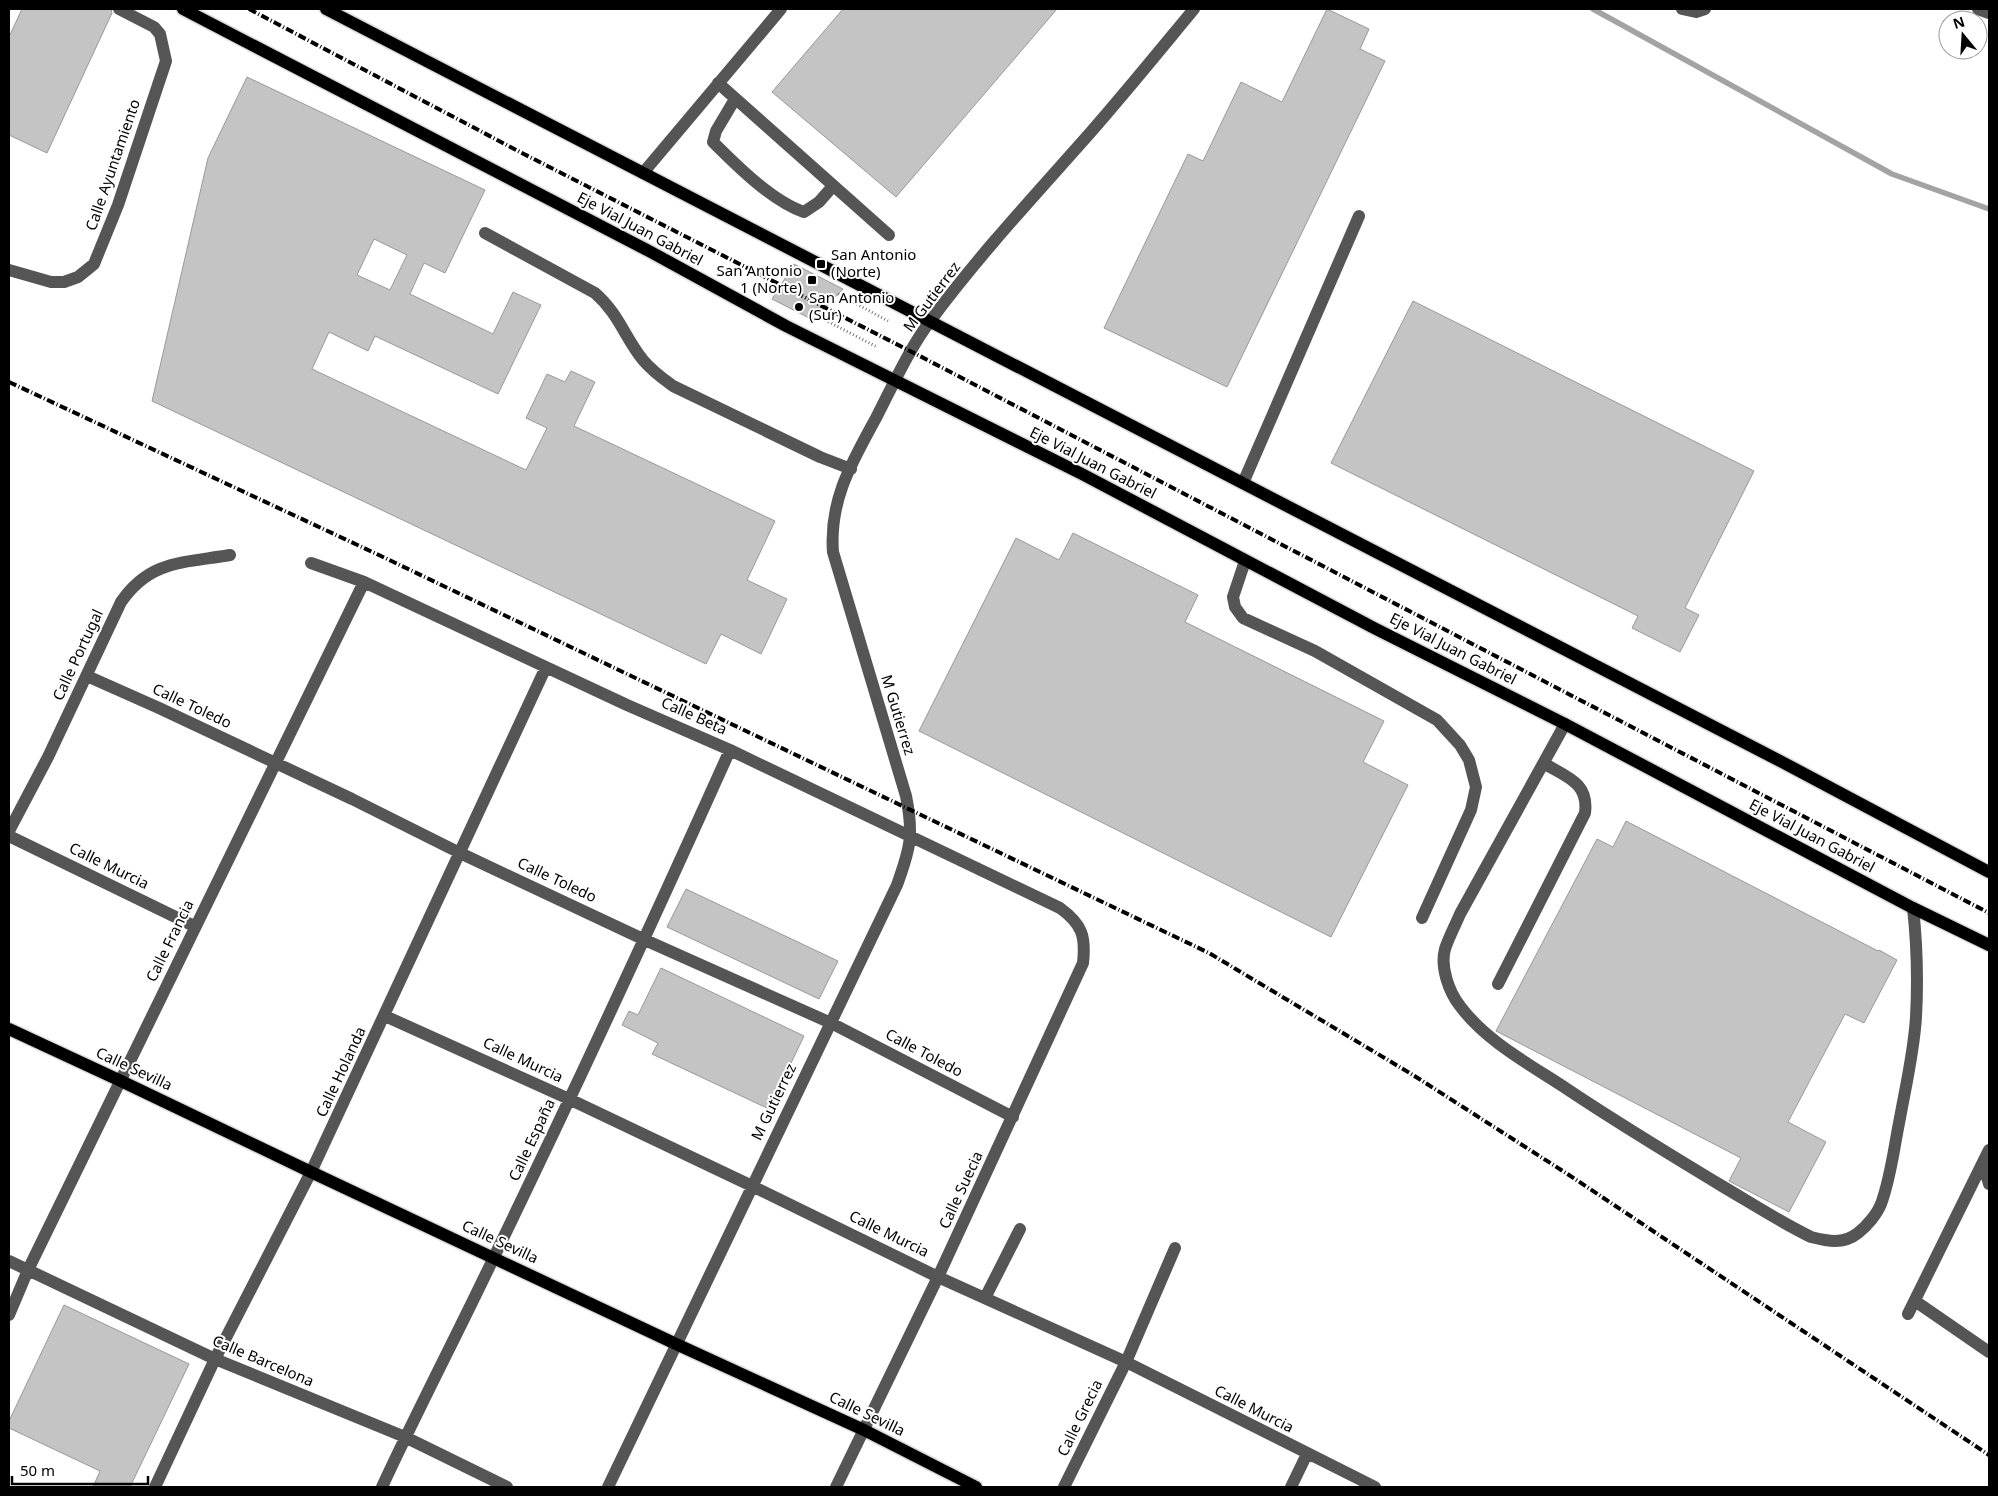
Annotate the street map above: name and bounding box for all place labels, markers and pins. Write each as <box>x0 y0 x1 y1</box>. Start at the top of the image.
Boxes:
place label: San Antonio (Norte) <box>831 244 916 281</box>
marker: San Antonio (Norte) <box>815 258 827 270</box>
place label: San Antonio 1 (Norte) <box>717 260 802 297</box>
marker: San Antonio 1 (Norte) <box>806 274 818 286</box>
place label: San Antonio (Sur) <box>809 287 894 324</box>
marker: San Antonio (Sur) <box>793 301 805 313</box>

